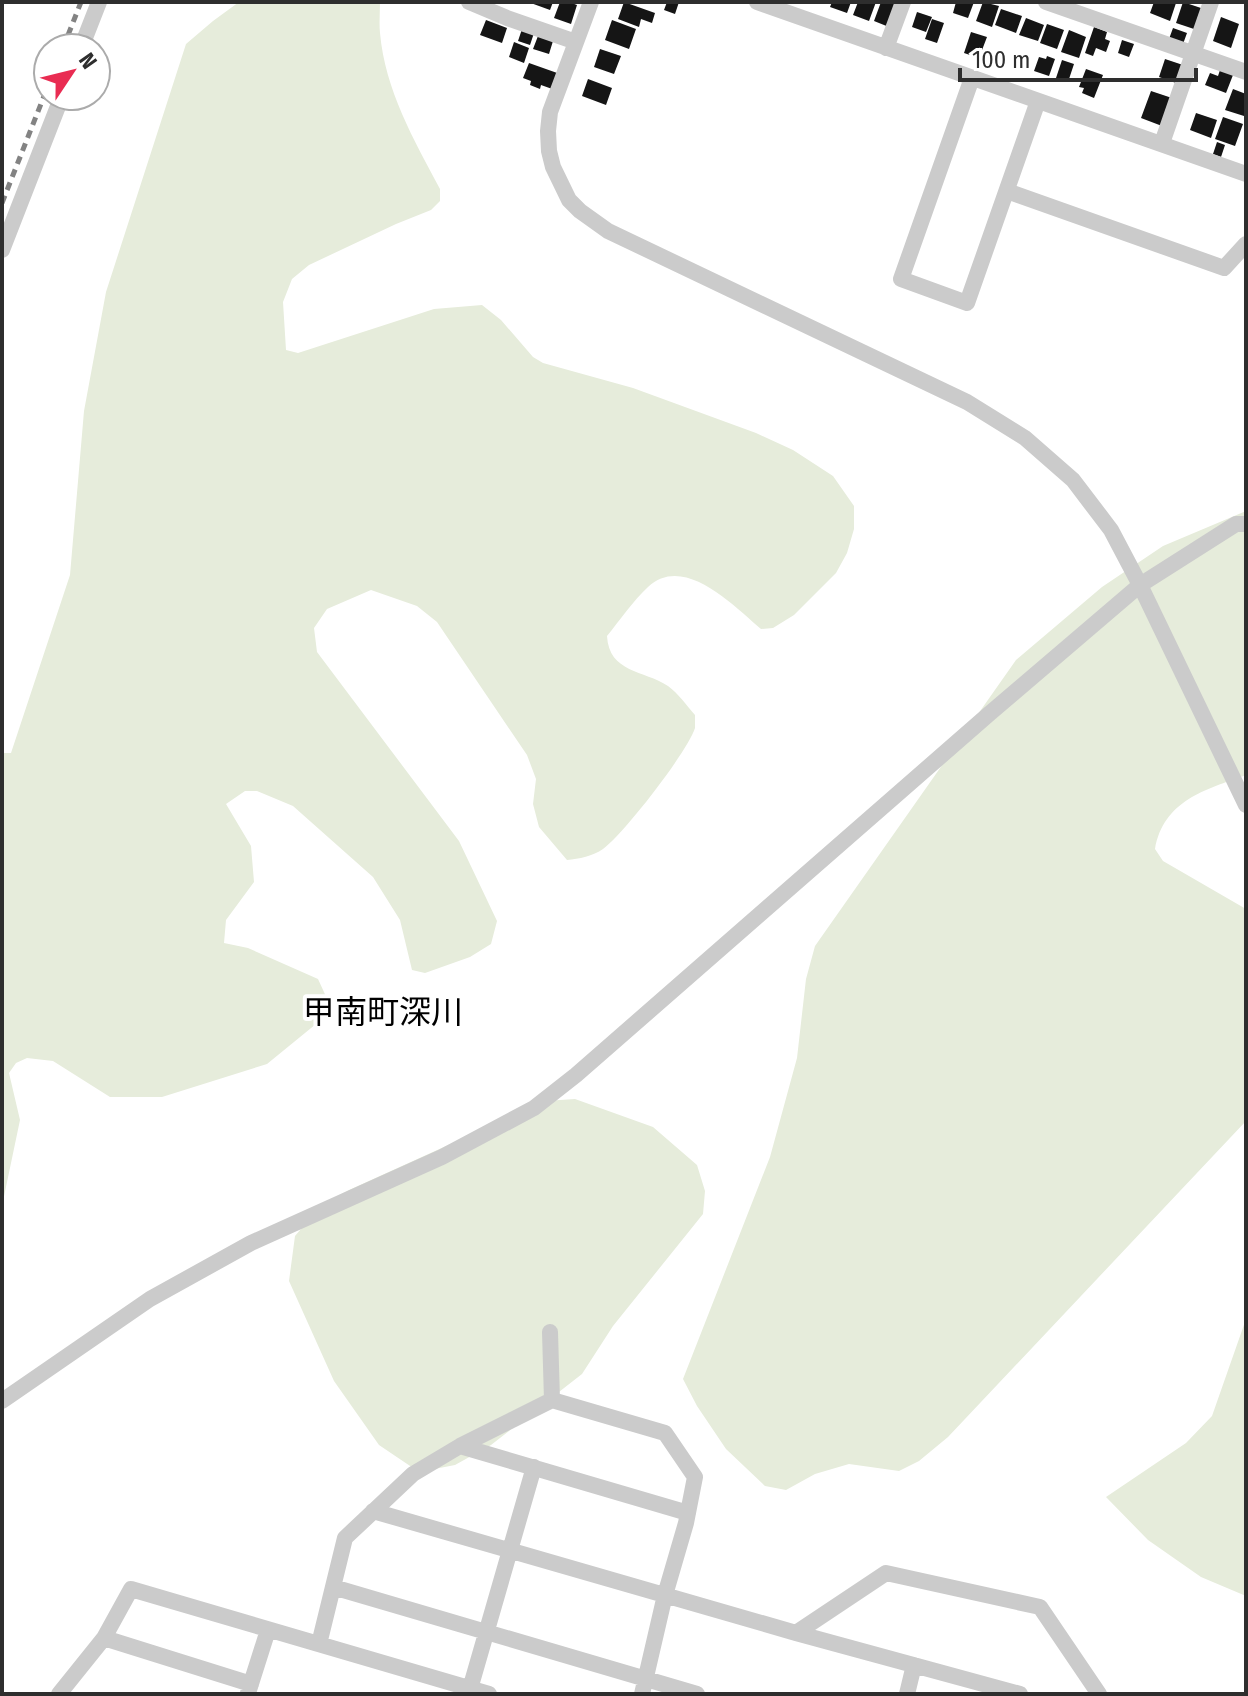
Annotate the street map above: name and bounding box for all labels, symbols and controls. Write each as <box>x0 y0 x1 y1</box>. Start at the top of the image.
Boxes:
north arrow <box>32 32 112 112</box>
scale bar <box>960 32 1196 82</box>
text: 100 m <box>972 46 1030 74</box>
text: N <box>73 48 103 74</box>
district label: 甲南町深川 <box>303 993 463 1031</box>

